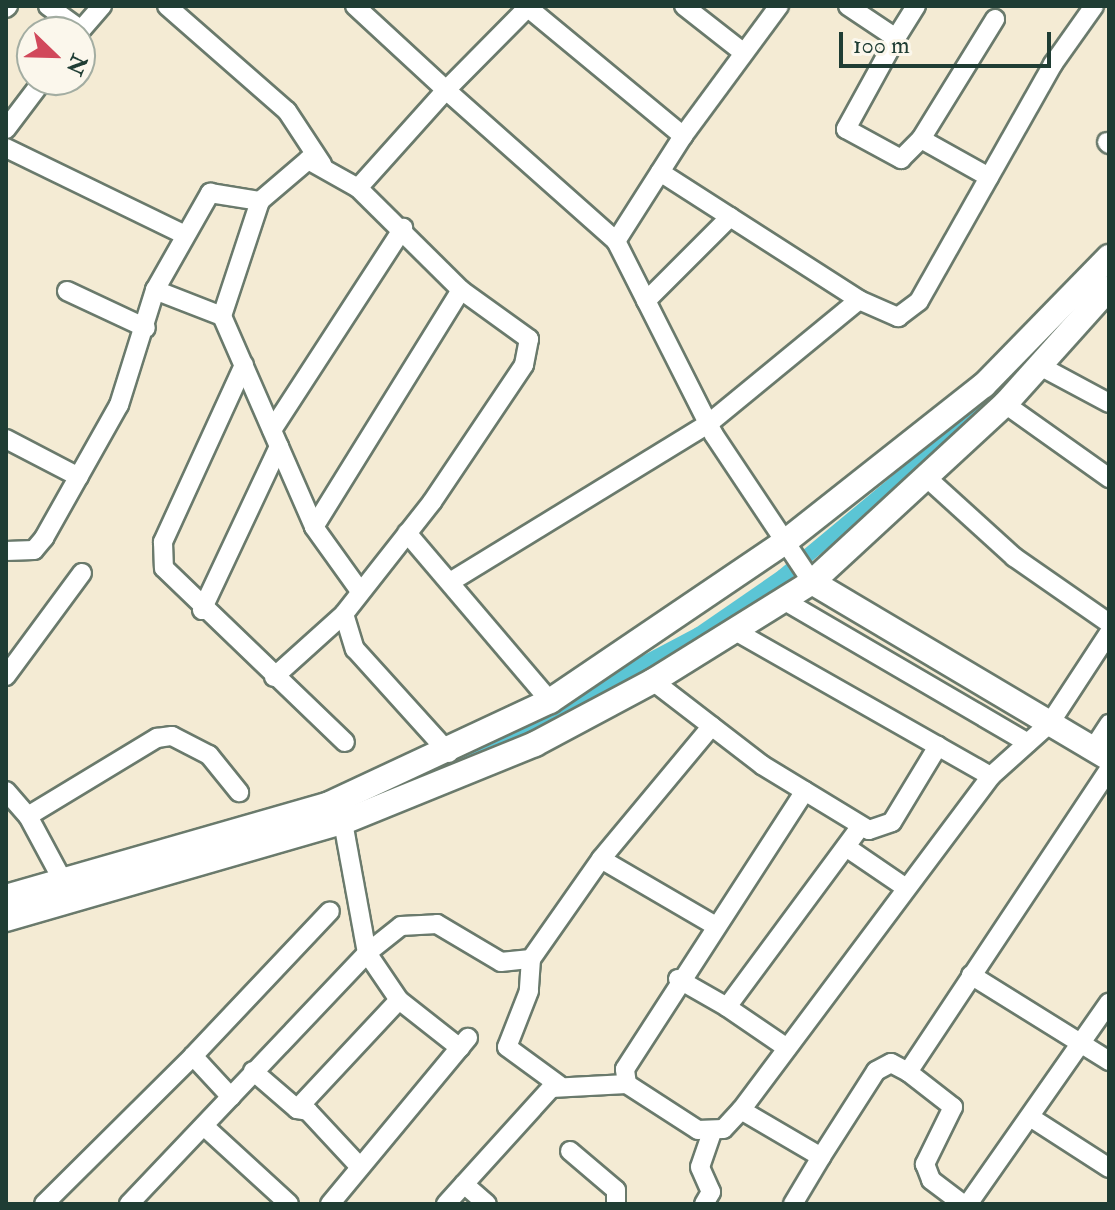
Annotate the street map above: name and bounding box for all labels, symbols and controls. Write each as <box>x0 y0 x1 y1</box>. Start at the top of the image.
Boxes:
north arrow <box>16 16 96 96</box>
scale bar <box>843 16 1055 66</box>
text: 100 m <box>853 30 910 61</box>
text: N <box>60 50 93 79</box>

